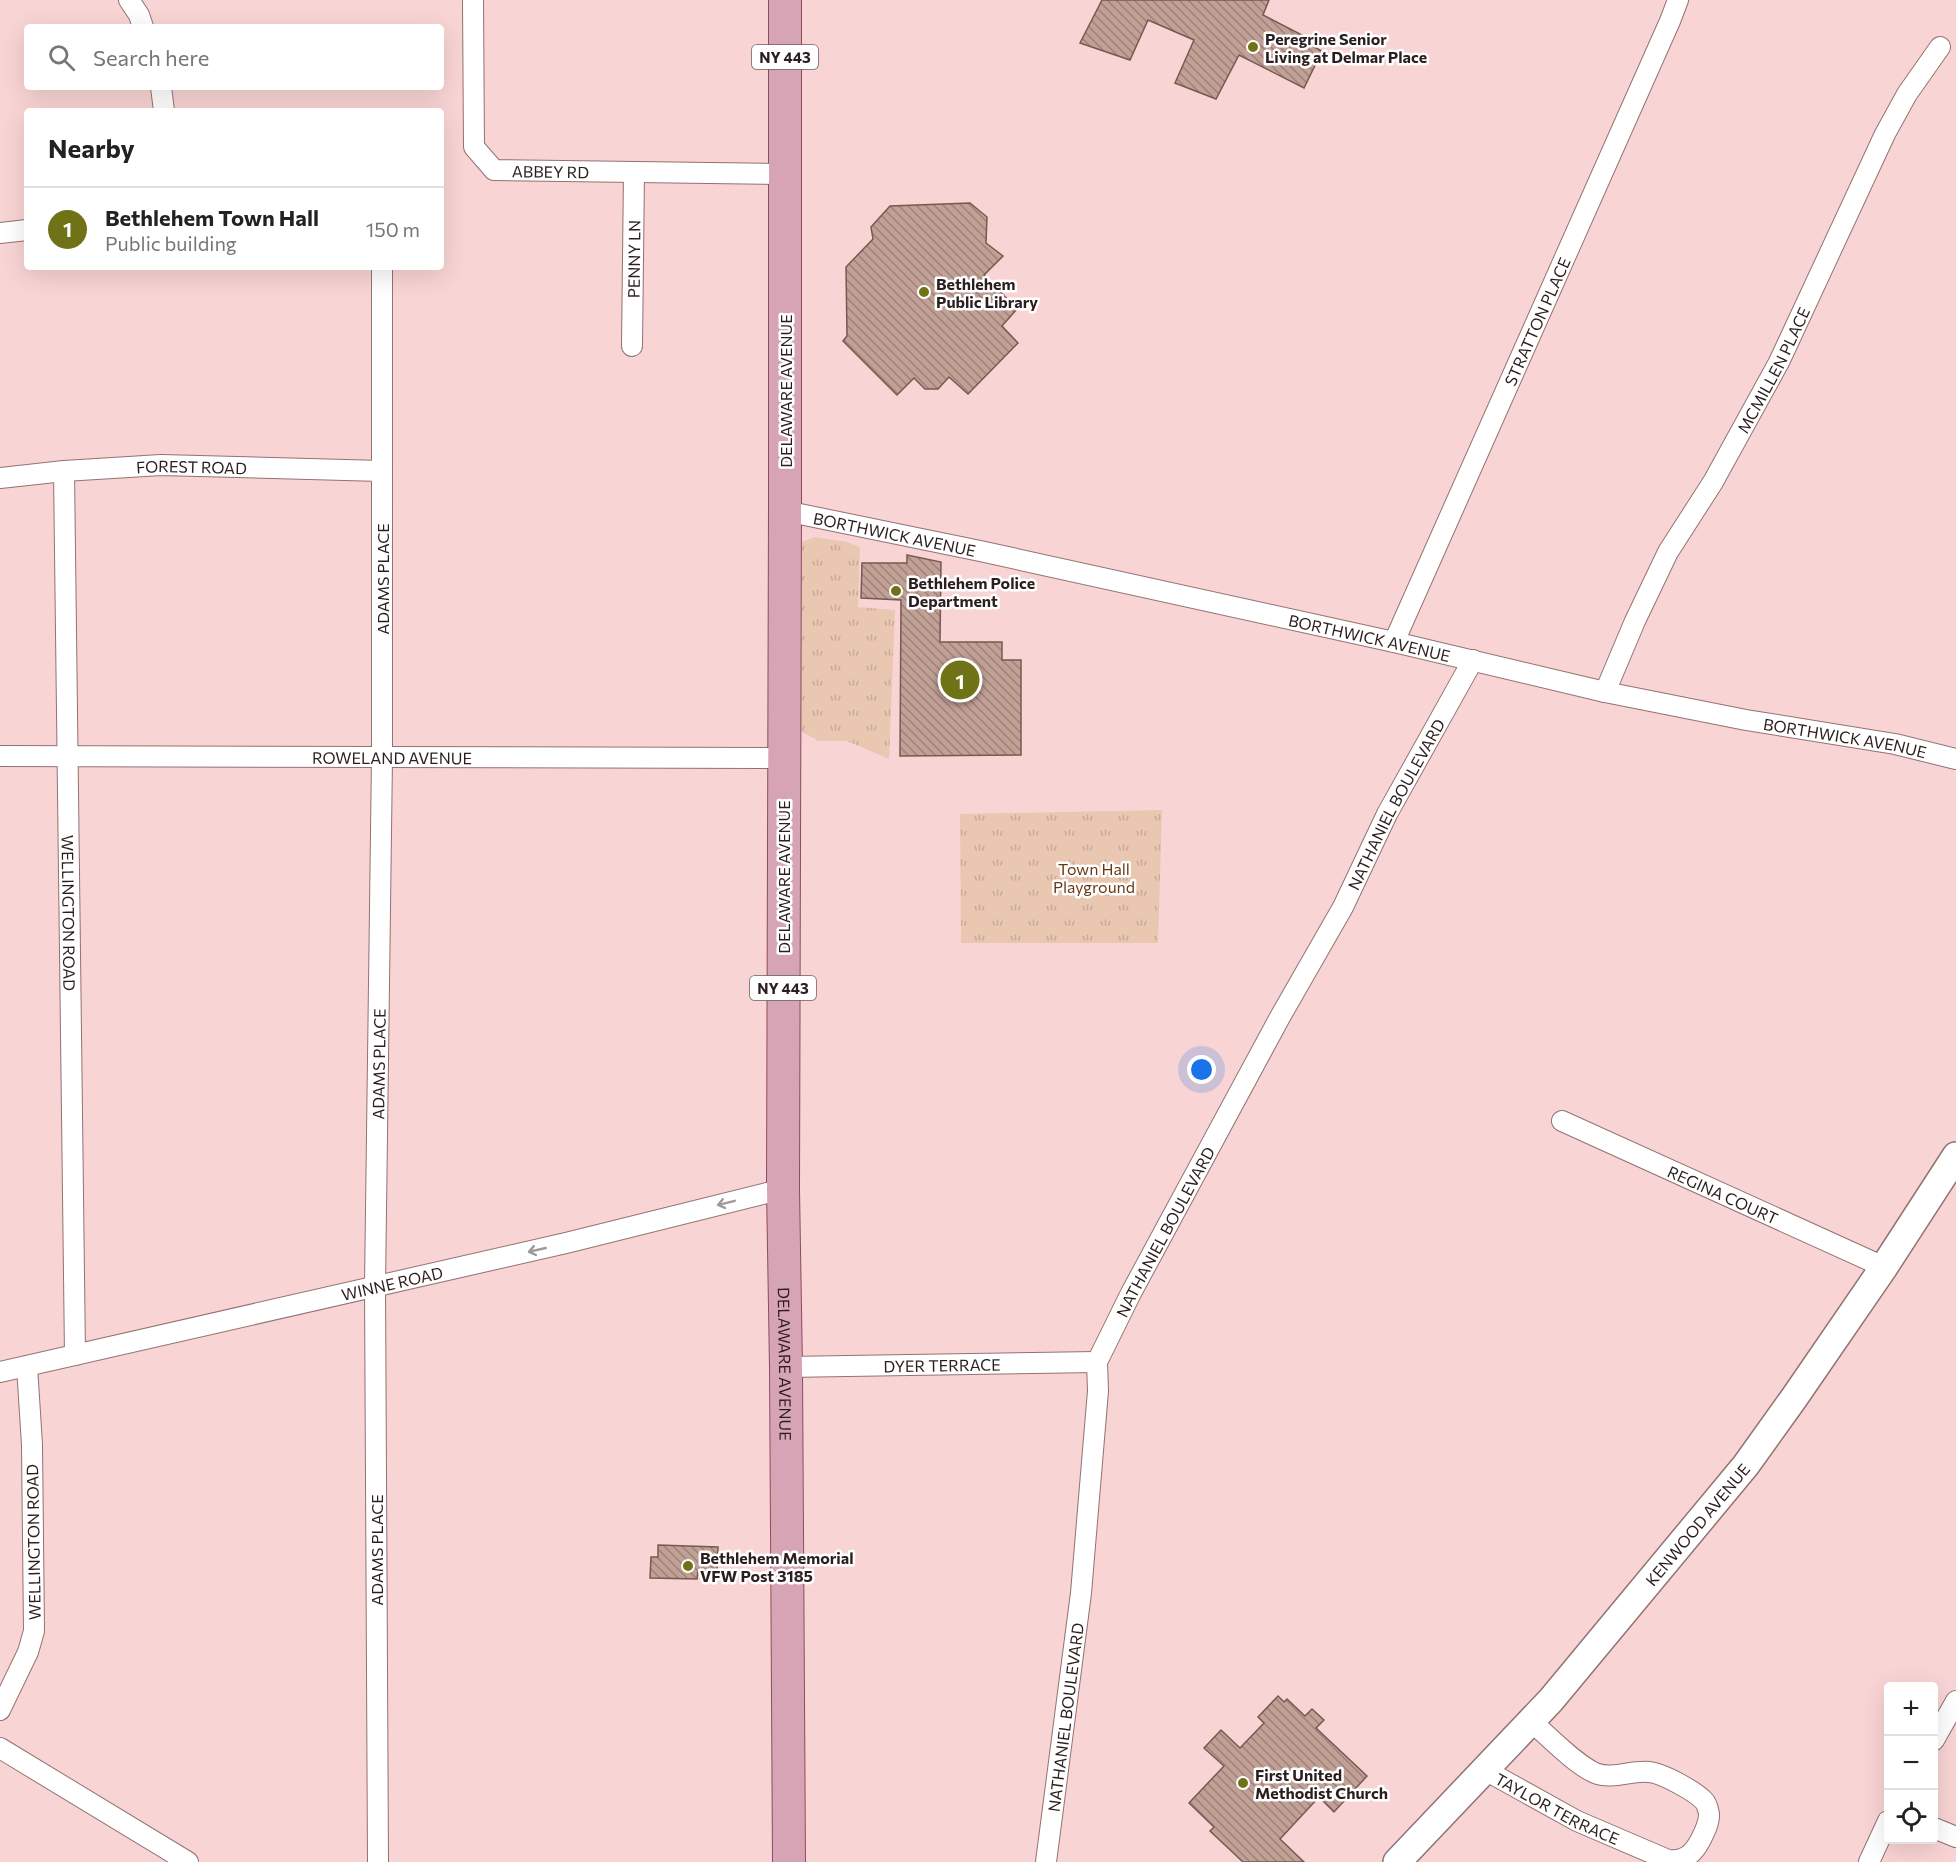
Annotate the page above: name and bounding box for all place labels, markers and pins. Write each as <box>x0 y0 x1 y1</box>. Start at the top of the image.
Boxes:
place label: Peregrine Senior Living at Delmar Place <box>1265 29 1427 66</box>
marker: Peregrine Senior Living at Delmar Place <box>1246 40 1260 54</box>
place label: Bethlehem Public Library <box>936 274 1038 311</box>
marker: Bethlehem Public Library <box>917 285 931 299</box>
place label: Bethlehem Police Department <box>908 573 1035 610</box>
marker: Bethlehem Police Department <box>889 584 903 598</box>
pin: 1 <box>940 658 980 702</box>
place label: Bethlehem Memorial VFW Post 3185 <box>700 1548 854 1585</box>
marker: Bethlehem Memorial VFW Post 3185 <box>681 1559 695 1573</box>
place label: First United Methodist Church <box>1255 1765 1388 1802</box>
marker: First United Methodist Church <box>1236 1776 1250 1790</box>

